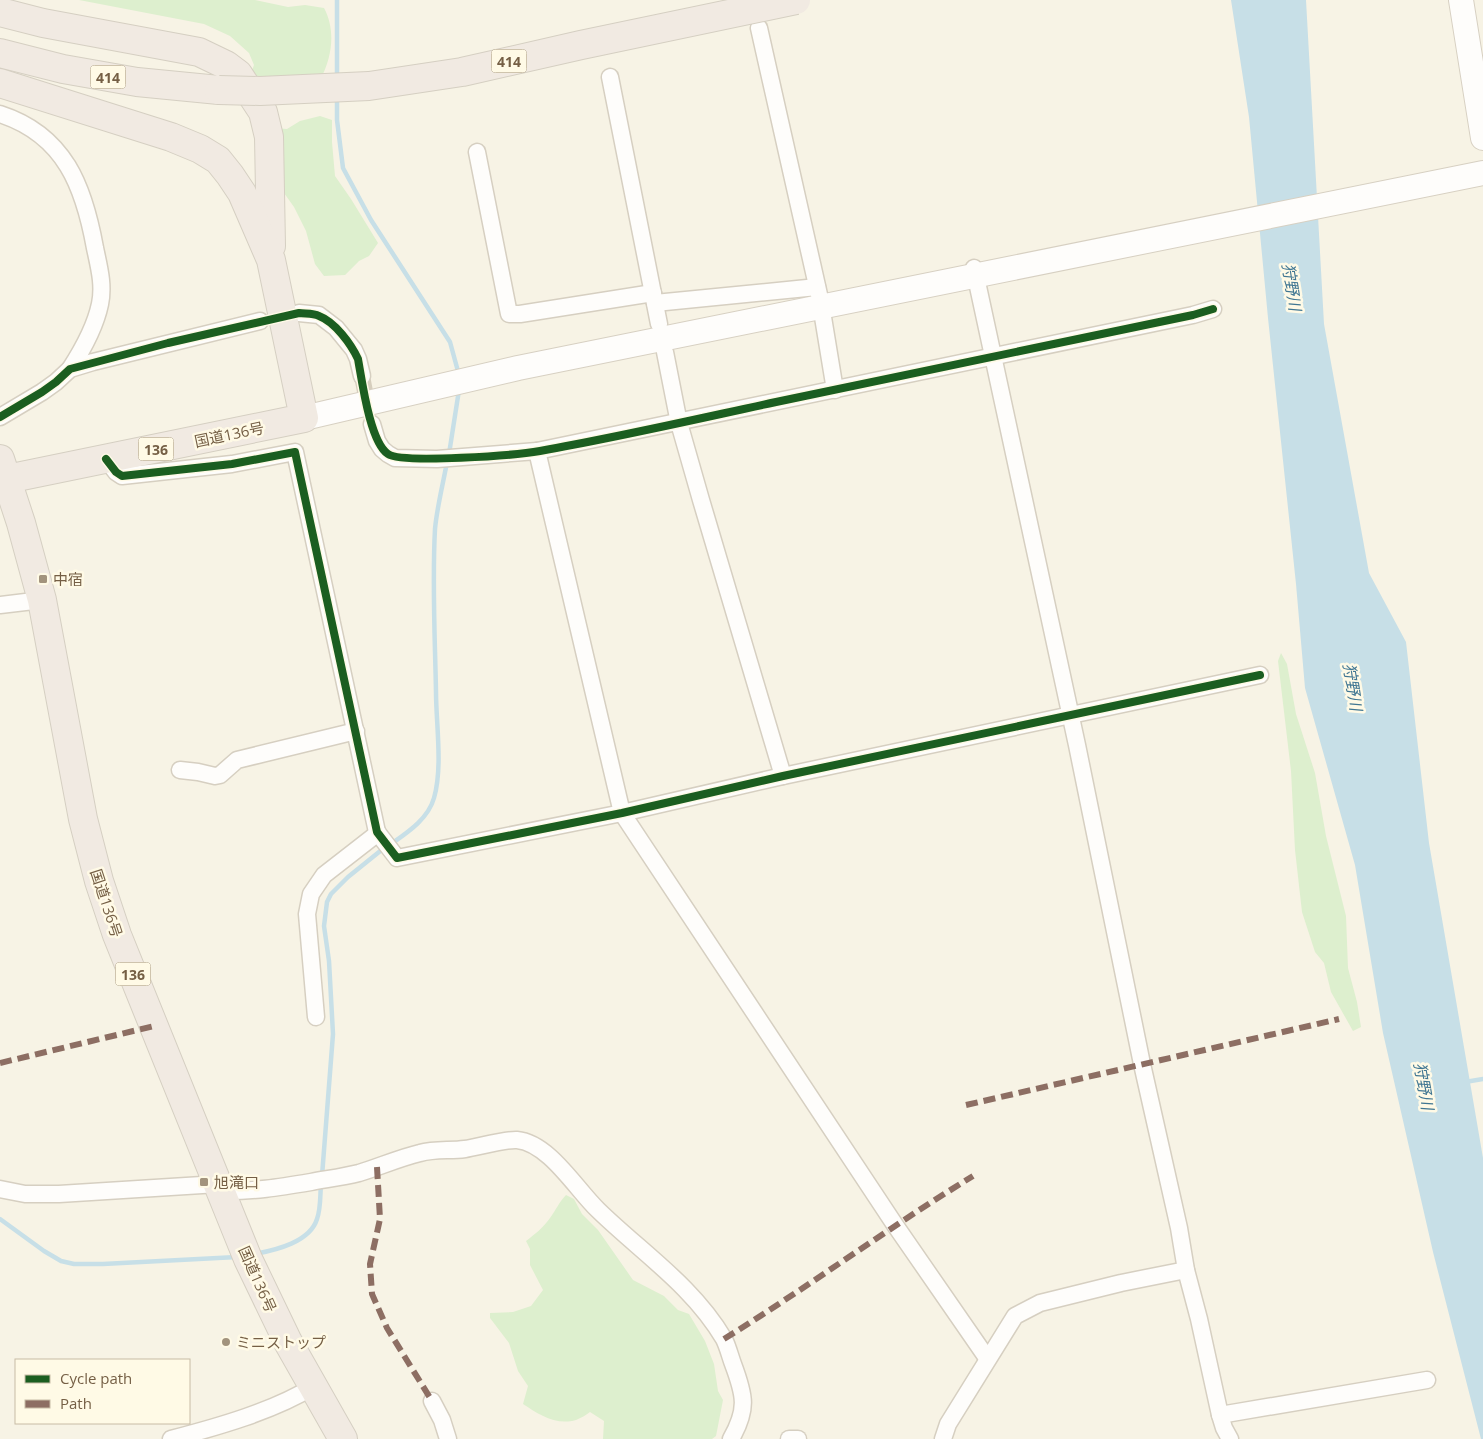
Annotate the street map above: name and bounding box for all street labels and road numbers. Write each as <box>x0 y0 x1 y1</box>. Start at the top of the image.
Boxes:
road number: 414 <box>492 49 526 72</box>
road number: 414 <box>90 66 126 88</box>
street label: 国道136号 <box>192 417 266 451</box>
road number: 136 <box>138 438 174 460</box>
street label: 国道136号 <box>87 866 127 940</box>
road number: 136 <box>116 962 150 986</box>
street label: 国道136号 <box>234 1243 282 1315</box>

